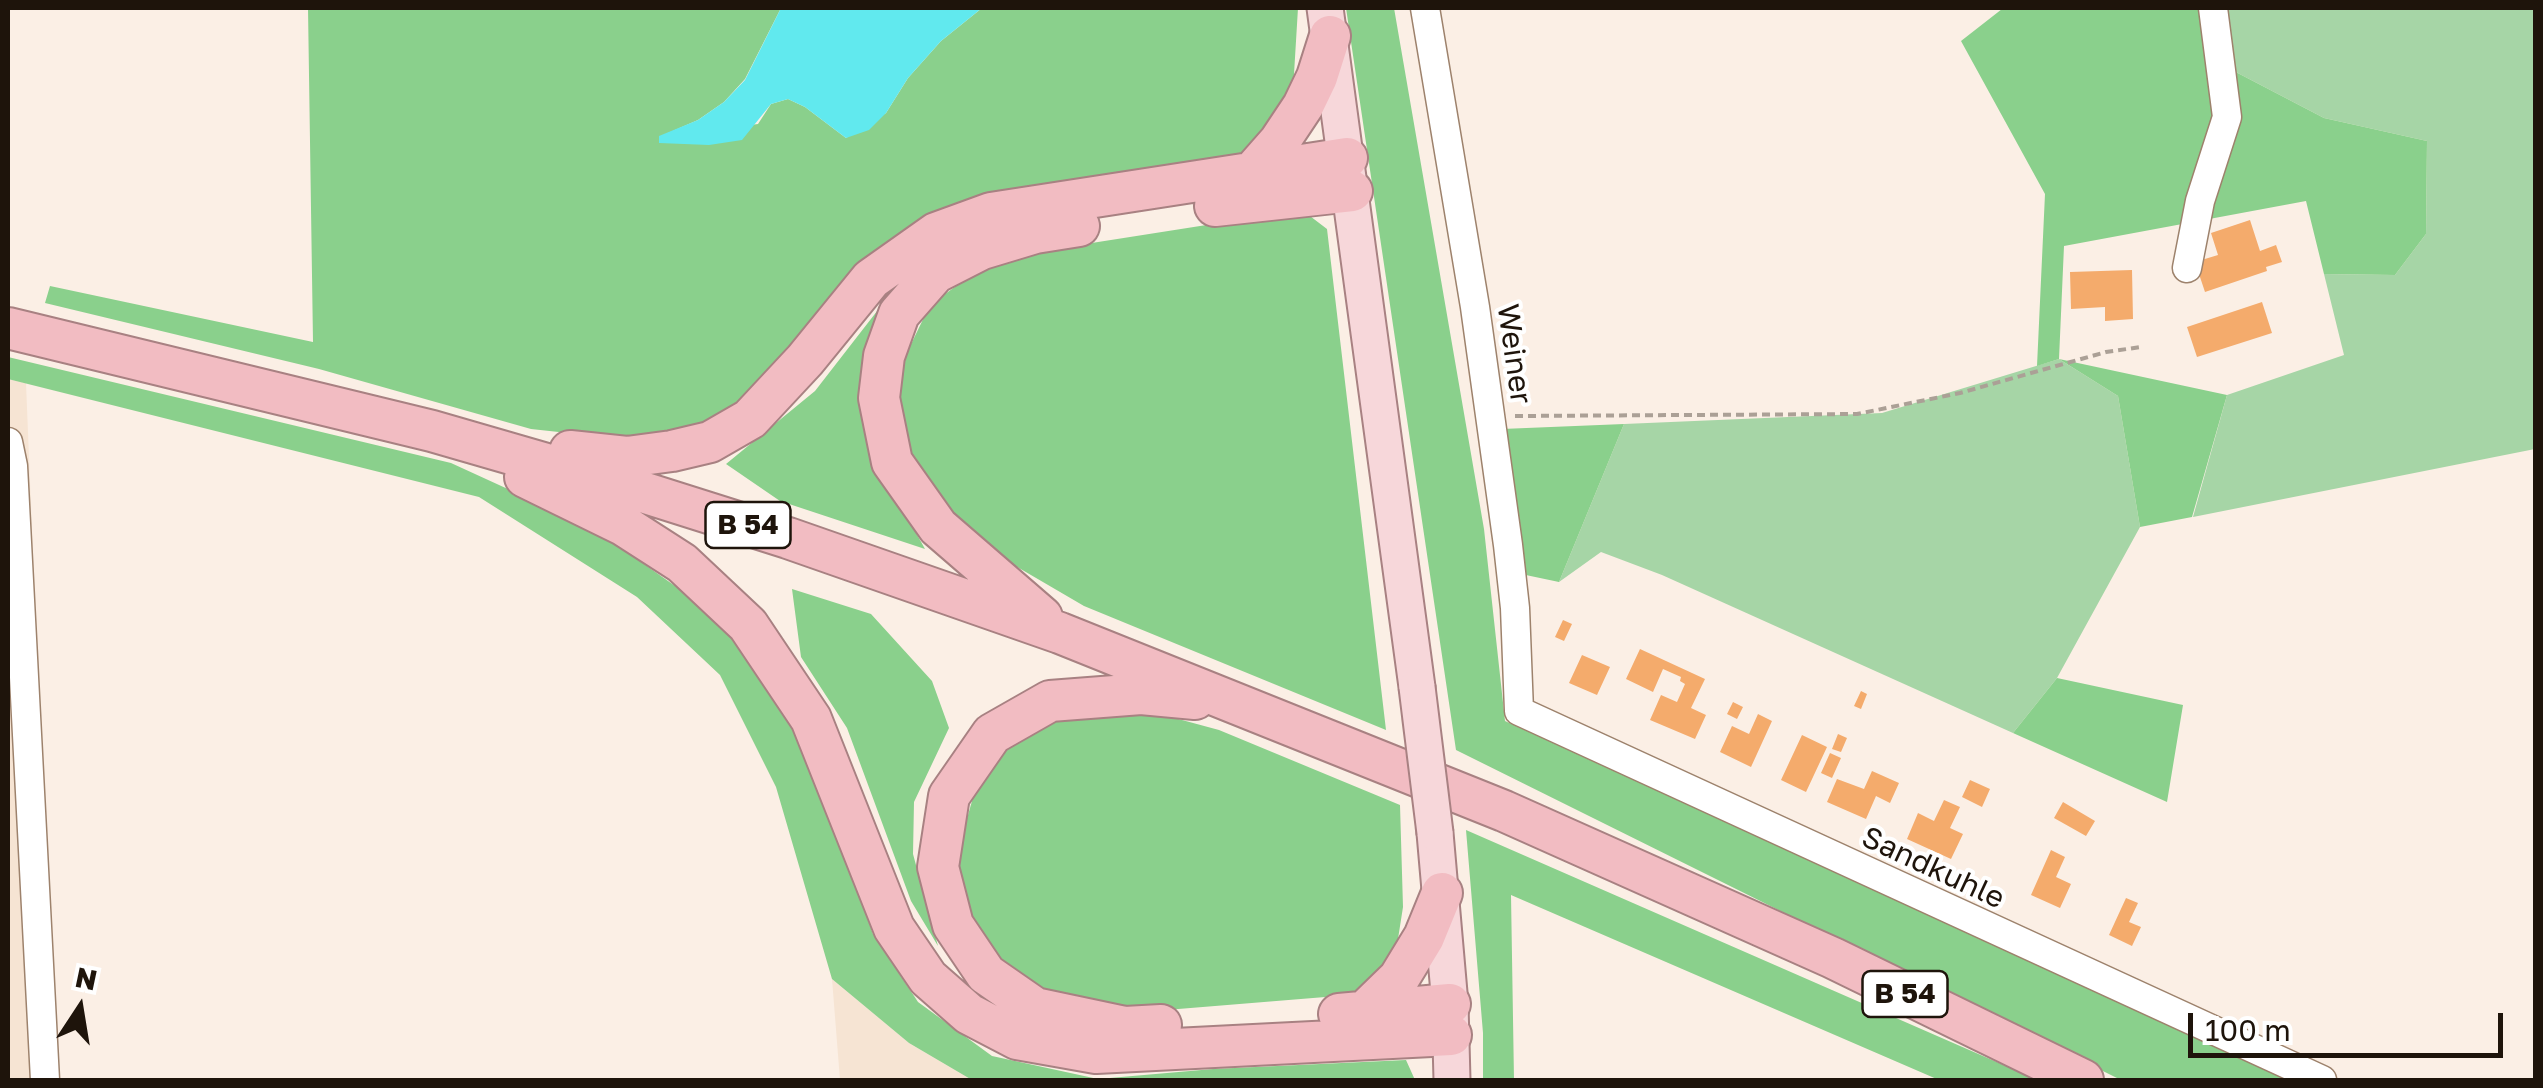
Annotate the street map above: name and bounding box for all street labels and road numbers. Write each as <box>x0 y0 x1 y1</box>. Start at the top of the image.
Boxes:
street label: Weiner <box>1489 302 1539 406</box>
road number: B 54 <box>706 502 790 548</box>
street label: Sandkuhle <box>1856 819 2010 917</box>
road number: B 54 <box>1862 971 1948 1017</box>

